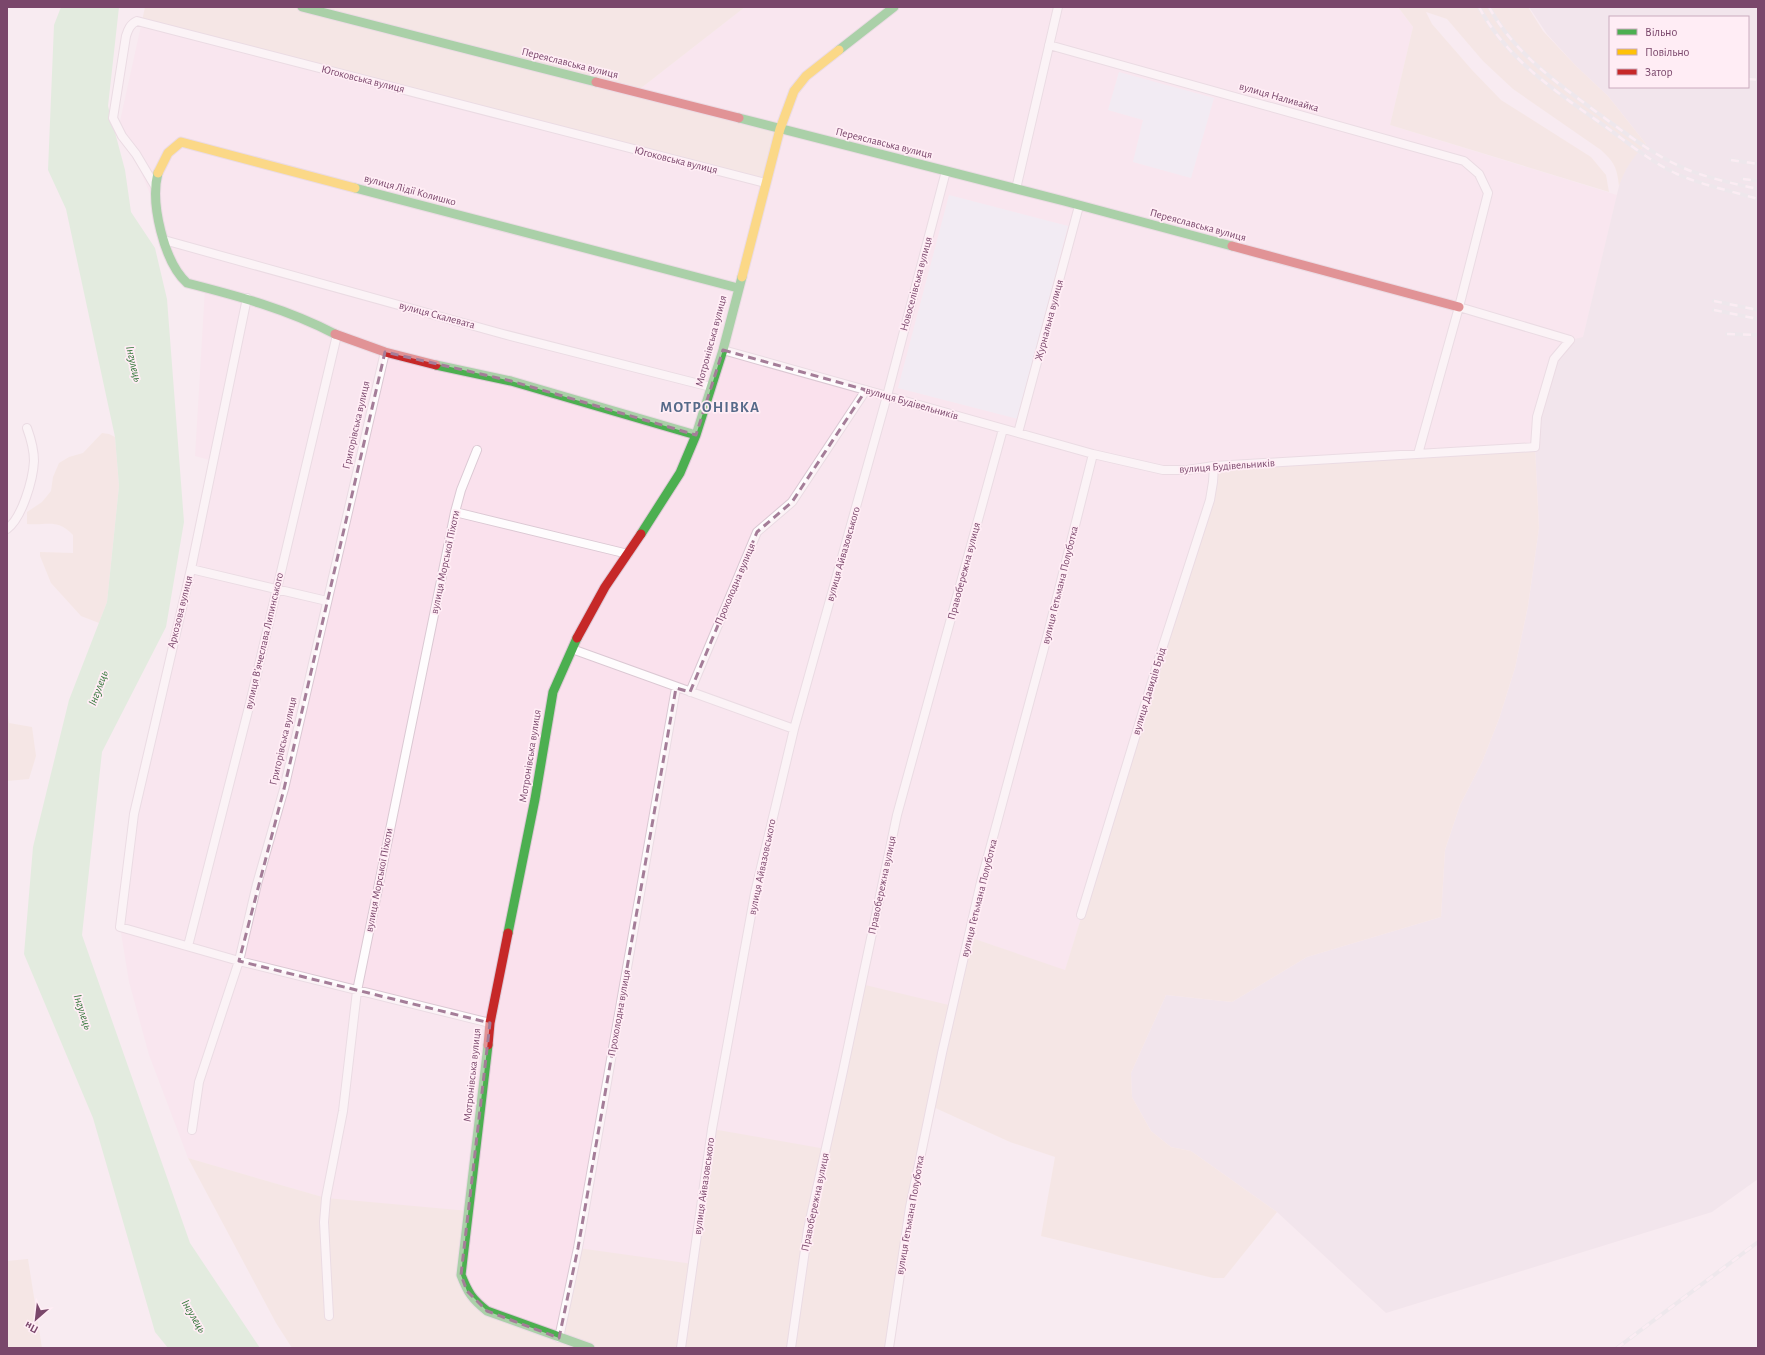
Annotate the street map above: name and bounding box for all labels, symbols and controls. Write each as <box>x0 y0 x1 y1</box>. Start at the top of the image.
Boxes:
legend <box>1609 16 1749 88</box>
text: Вільно <box>1645 26 1677 38</box>
street label: Переяславська вулиця <box>521 46 619 80</box>
text: Повільно <box>1645 46 1690 58</box>
street label: Югоковська вулиця <box>320 63 406 95</box>
text: Затор <box>1645 66 1673 78</box>
street label: вулиця Наливайка <box>1238 80 1320 114</box>
street label: Переяславська вулиця <box>835 126 933 160</box>
street label: Югоковська вулиця <box>633 144 719 176</box>
street label: вулиця Лідії Колишко <box>363 172 457 208</box>
street label: Переяславська вулиця <box>1149 207 1247 243</box>
street label: Новоселівська вулиця <box>898 236 934 332</box>
street label: Журнальна вулиця <box>1033 278 1065 362</box>
street label: Мотронівська вулиця <box>694 294 728 388</box>
street label: вулиця Скалевата <box>398 300 476 330</box>
water label: Інгулець <box>123 345 144 384</box>
street label: Григорівська вулиця <box>341 380 371 470</box>
street label: вулиця Будівельників <box>864 385 960 421</box>
district label: МОТРОНІВКА <box>660 400 760 415</box>
street label: вулиця Будівельників <box>1179 457 1275 475</box>
street label: вулиця Айвазовського <box>824 505 862 603</box>
street label: вулиця Морської Піхоти <box>429 509 461 615</box>
street label: Правобережна вулиця <box>946 521 982 621</box>
street label: вулиця Гетьмана Полуботка <box>1040 525 1080 645</box>
street label: Прохолодна вулиця <box>713 541 757 627</box>
street label: вулиця В’ячеслава Липинського <box>243 572 285 710</box>
street label: Аркозова вулиця <box>166 574 194 650</box>
street label: вулиця Давидів Брід <box>1130 646 1168 736</box>
water label: Інгулець <box>86 669 111 708</box>
street label: Григорівська вулиця <box>268 696 298 786</box>
street label: Мотронівська вулиця <box>517 709 543 803</box>
street label: вулиця Айвазовського <box>746 818 778 916</box>
street label: вулиця Морської Піхоти <box>364 827 394 933</box>
street label: Правобережна вулиця <box>866 835 898 935</box>
street label: вулиця Гетьмана Полуботка <box>959 838 999 958</box>
street label: Прохолодна вулиця <box>606 969 632 1057</box>
water label: Інгулець <box>71 993 94 1032</box>
street label: Мотронівська вулиця <box>462 1028 482 1122</box>
street label: вулиця Айвазовського <box>692 1137 716 1235</box>
street label: Правобережна вулиця <box>799 1152 831 1252</box>
street label: вулиця Гетьмана Полуботка <box>894 1154 926 1276</box>
water label: Інгулець <box>179 1297 209 1335</box>
north arrow <box>16 1299 56 1339</box>
text: Пн <box>23 1319 40 1335</box>

